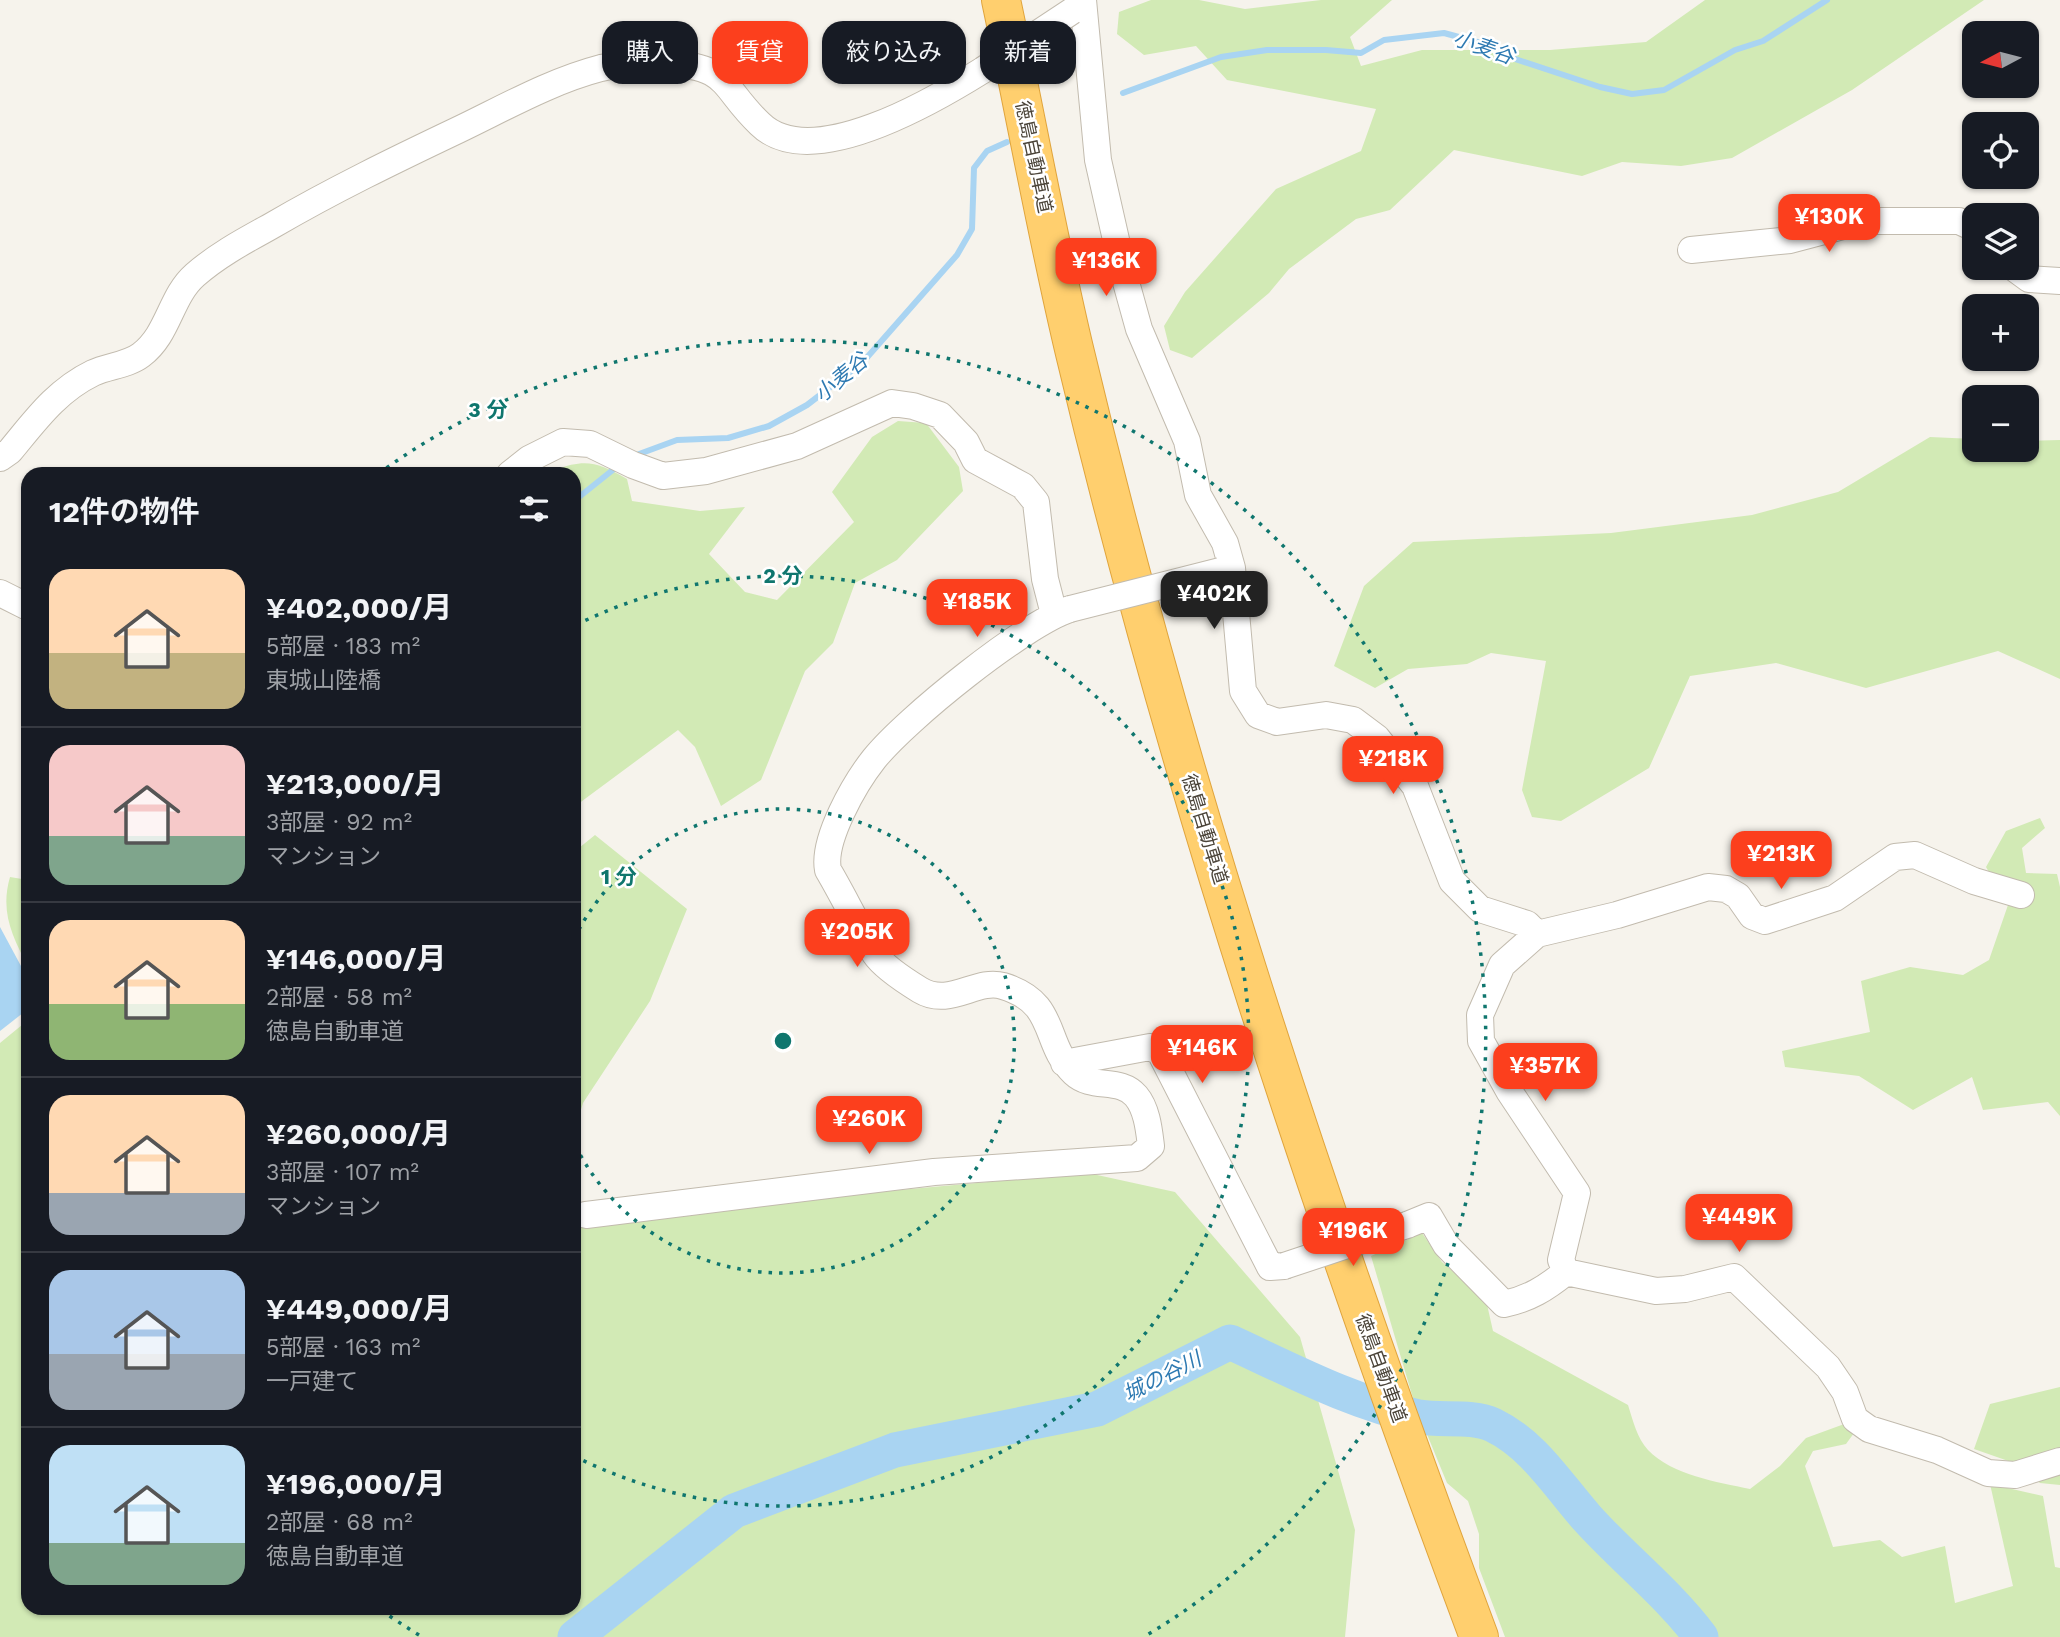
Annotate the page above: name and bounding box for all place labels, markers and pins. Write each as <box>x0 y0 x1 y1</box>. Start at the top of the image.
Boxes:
pin: ¥130K <box>1780 194 1878 254</box>
pin: ¥136K <box>1057 238 1155 298</box>
pin: ¥402K <box>1165 572 1263 631</box>
pin: ¥185K <box>928 580 1026 639</box>
pin: ¥218K <box>1344 736 1442 796</box>
pin: ¥213K <box>1732 832 1830 891</box>
pin: ¥205K <box>808 909 906 969</box>
pin: ¥146K <box>1153 1026 1251 1085</box>
centre of rings <box>771 1029 795 1053</box>
pin: ¥357K <box>1496 1044 1594 1103</box>
pin: ¥260K <box>820 1096 918 1156</box>
pin: ¥449K <box>1690 1194 1788 1254</box>
pin: ¥196K <box>1304 1208 1402 1268</box>

